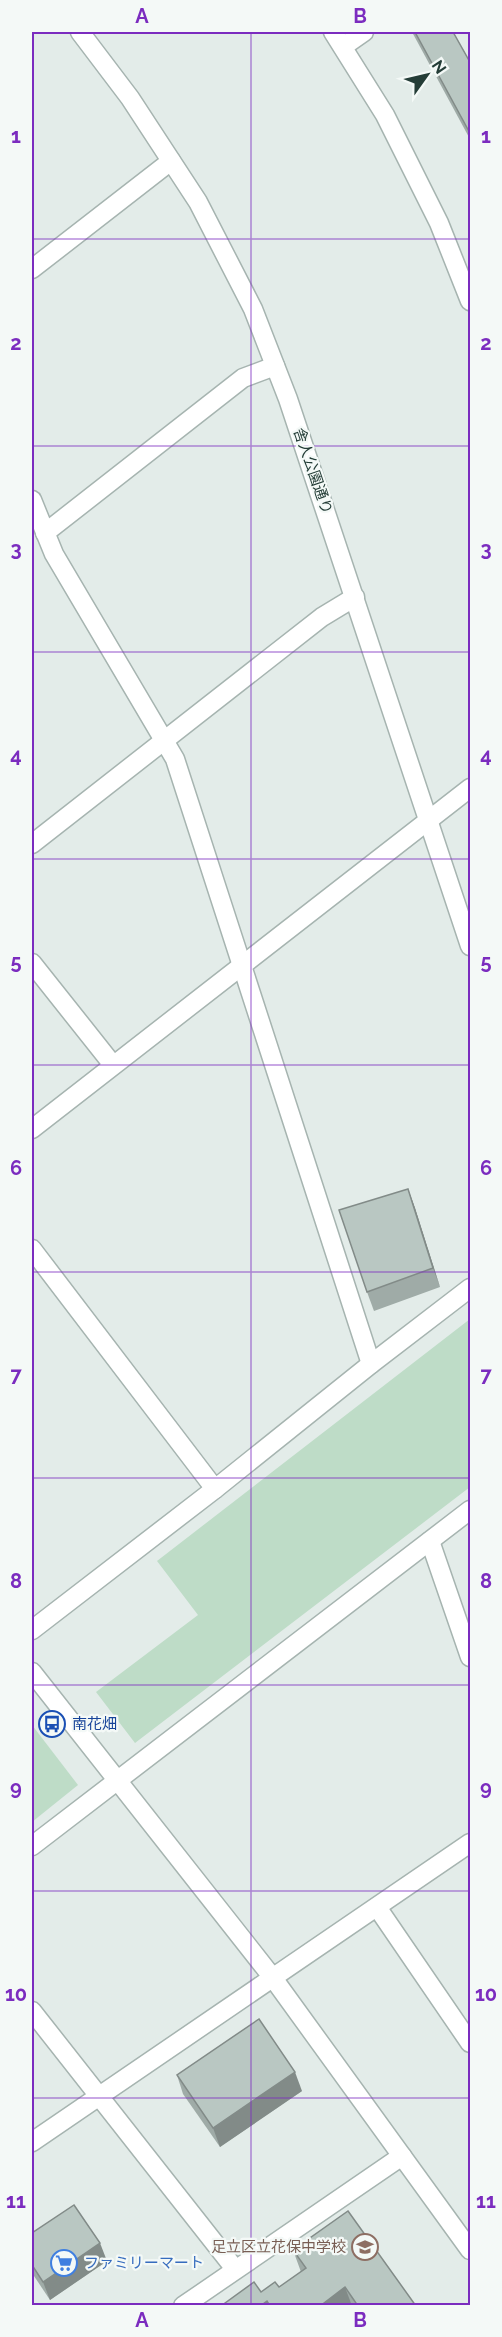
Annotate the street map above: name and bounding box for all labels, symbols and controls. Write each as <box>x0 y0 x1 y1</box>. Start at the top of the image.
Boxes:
text: A <box>135 4 149 28</box>
text: B <box>353 4 367 28</box>
north arrow <box>397 45 457 105</box>
text: N <box>428 57 450 77</box>
text: 1 <box>11 124 21 148</box>
text: 1 <box>481 124 491 148</box>
text: 2 <box>10 331 22 355</box>
text: 2 <box>480 331 492 355</box>
street label: 舎人公園通り <box>290 426 336 516</box>
text: 3 <box>10 537 22 561</box>
text: 3 <box>480 537 492 561</box>
text: 4 <box>10 743 22 767</box>
text: 4 <box>480 743 492 767</box>
text: 5 <box>10 950 22 974</box>
text: 5 <box>480 950 492 974</box>
text: 6 <box>10 1156 22 1180</box>
text: 6 <box>480 1156 492 1180</box>
text: 7 <box>10 1363 22 1387</box>
text: 7 <box>480 1363 492 1387</box>
text: 8 <box>10 1569 22 1593</box>
text: 8 <box>480 1569 492 1593</box>
bus stop icon: 南花畑 <box>37 1709 67 1739</box>
place label: 南花畑 <box>72 1715 117 1733</box>
text: 9 <box>10 1776 22 1800</box>
text: 9 <box>480 1776 492 1800</box>
text: 10 <box>5 1982 27 2006</box>
text: 10 <box>475 1982 497 2006</box>
text: 11 <box>6 2189 26 2213</box>
text: 11 <box>476 2189 496 2213</box>
school or university icon: 足立区立花保中学校 <box>350 2232 380 2262</box>
place label: 足立区立花保中学校 <box>211 2238 346 2256</box>
supermarket icon: ファミリーマート <box>49 2248 79 2278</box>
place label: ファミリーマート <box>84 2254 204 2272</box>
text: A <box>135 2308 149 2332</box>
text: B <box>353 2308 367 2332</box>

